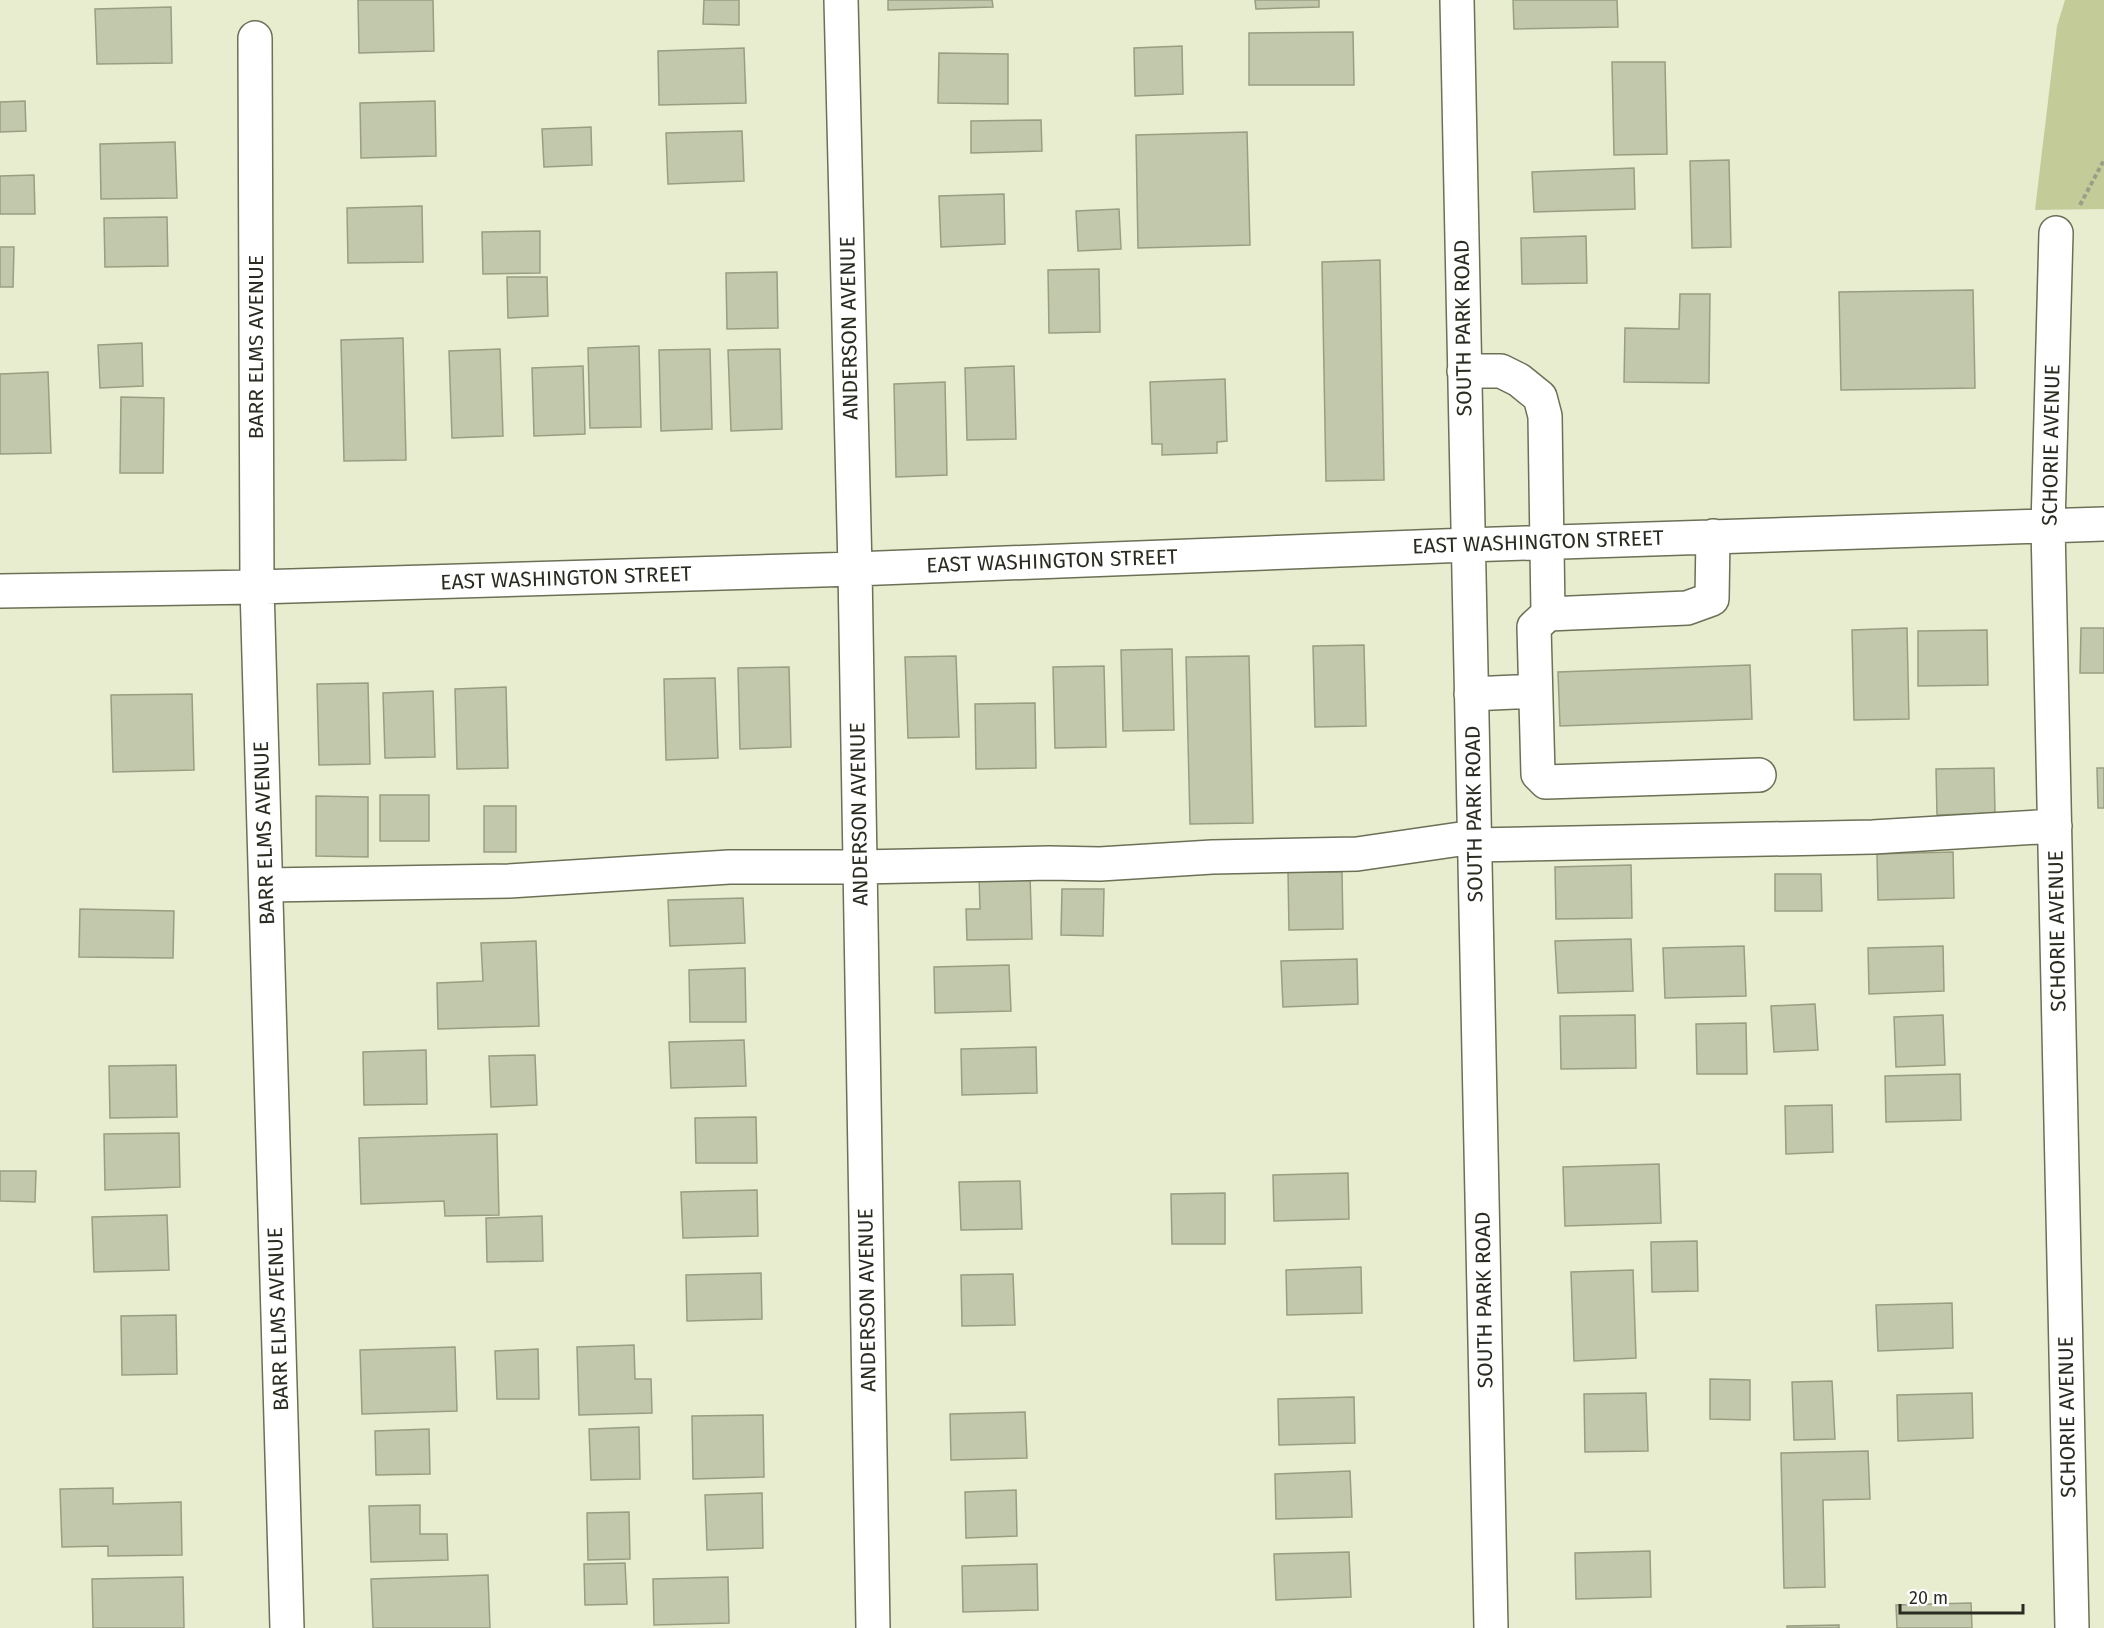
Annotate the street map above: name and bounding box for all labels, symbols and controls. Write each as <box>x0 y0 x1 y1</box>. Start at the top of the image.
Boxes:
street label: ANDERSON AVENUE <box>834 236 864 420</box>
street label: SOUTH PARK ROAD <box>1448 239 1478 417</box>
street label: BARR ELMS AVENUE <box>243 255 269 439</box>
street label: SCHORIE AVENUE <box>2037 364 2065 526</box>
street label: EAST WASHINGTON STREET <box>1412 525 1664 559</box>
street label: EAST WASHINGTON STREET <box>926 544 1178 578</box>
street label: EAST WASHINGTON STREET <box>440 561 692 595</box>
street label: ANDERSON AVENUE <box>844 722 874 906</box>
street label: SOUTH PARK ROAD <box>1459 725 1489 903</box>
street label: BARR ELMS AVENUE <box>248 740 280 926</box>
street label: SCHORIE AVENUE <box>2043 850 2071 1012</box>
street label: ANDERSON AVENUE <box>852 1208 882 1392</box>
street label: SOUTH PARK ROAD <box>1469 1211 1499 1389</box>
street label: BARR ELMS AVENUE <box>262 1226 294 1412</box>
street label: SCHORIE AVENUE <box>2053 1336 2081 1498</box>
scale bar <box>1900 1577 2023 1615</box>
text: 20 m <box>1909 1587 1948 1609</box>

